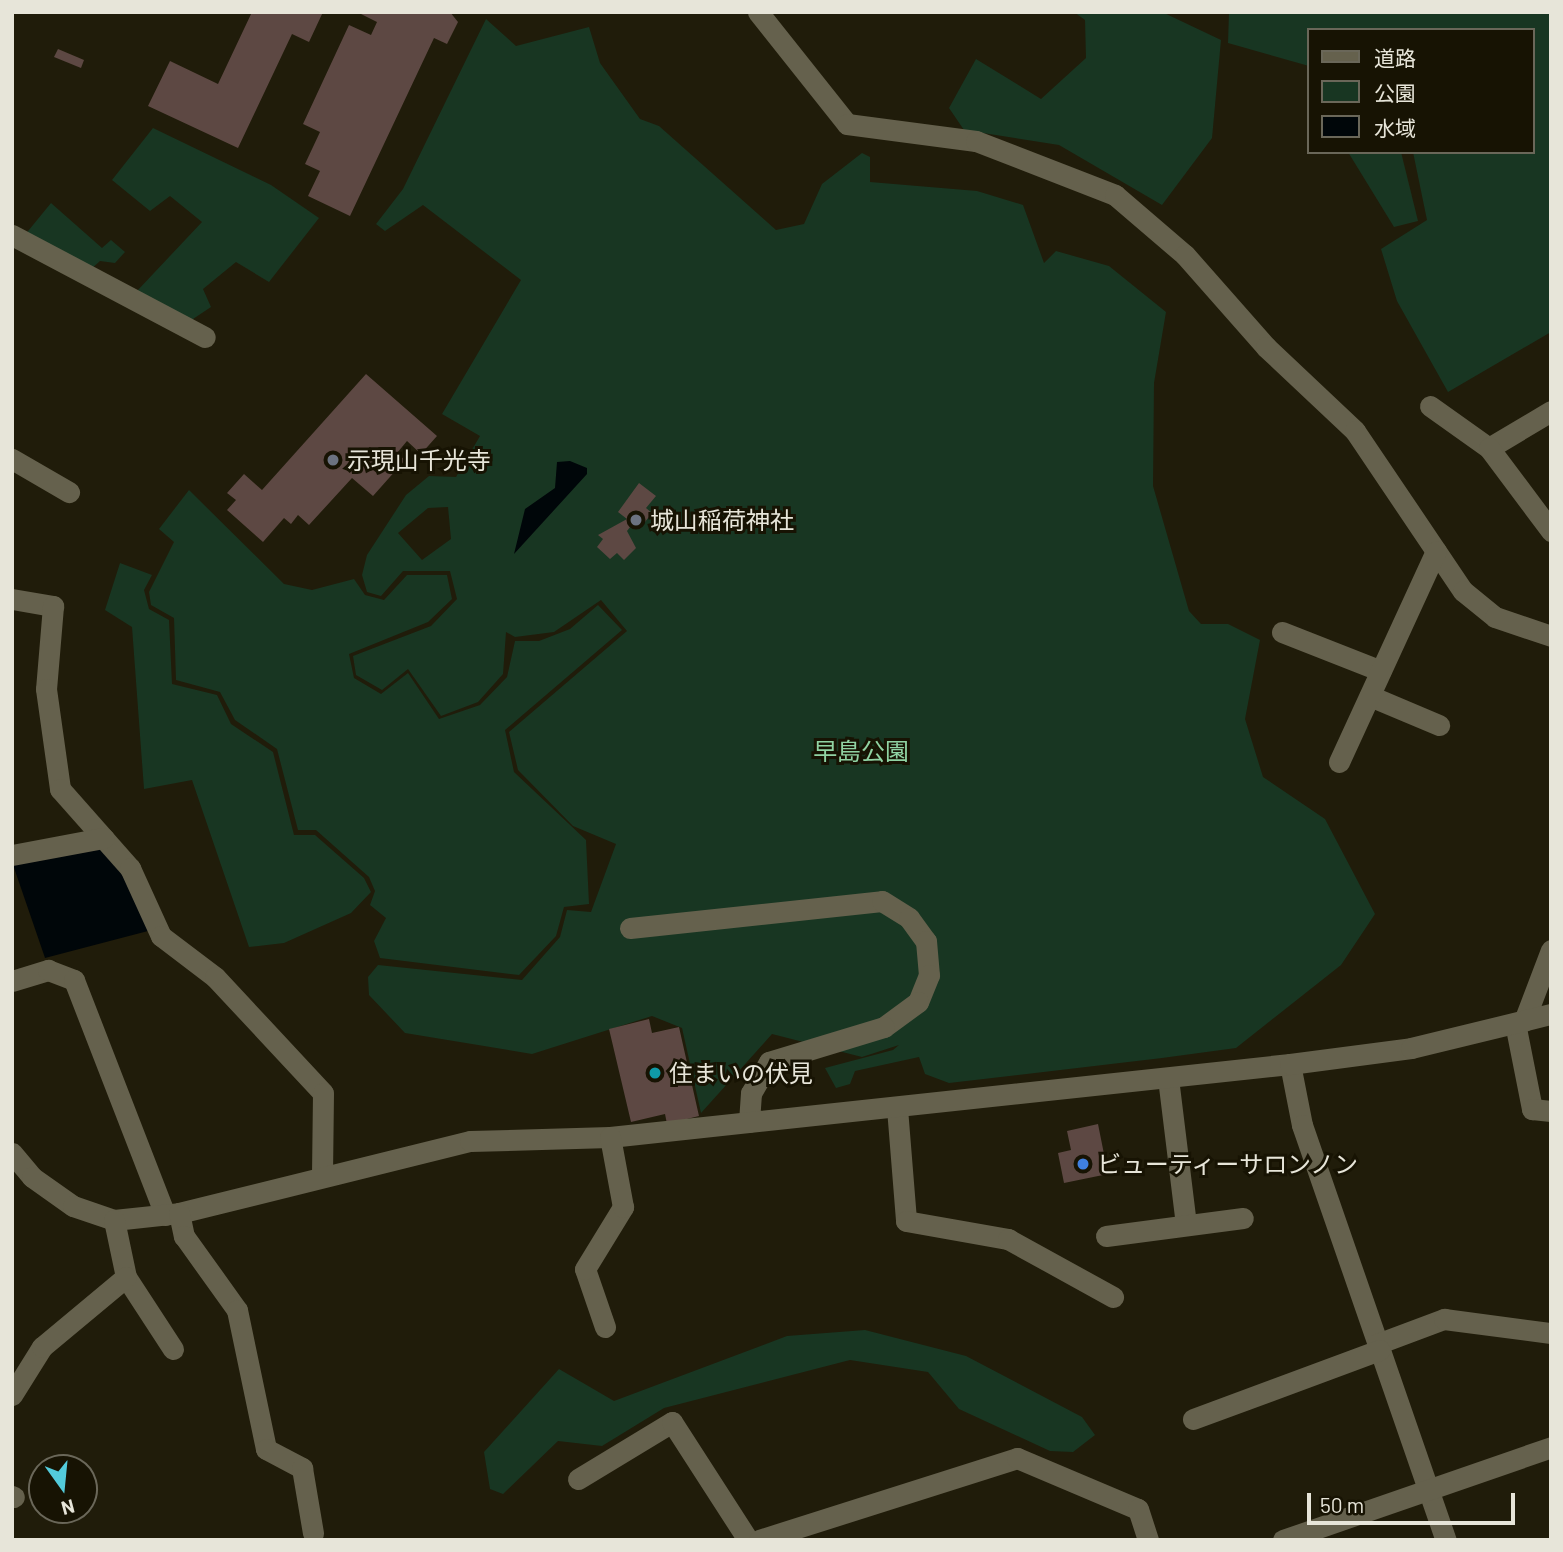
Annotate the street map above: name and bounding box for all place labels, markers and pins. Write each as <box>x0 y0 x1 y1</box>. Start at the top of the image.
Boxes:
place label: 示現山千光寺 <box>347 446 491 474</box>
marker: 示現山千光寺 <box>325 452 341 468</box>
place label: 城山稲荷神社 <box>650 506 794 534</box>
marker: 城山稲荷神社 <box>628 512 644 528</box>
place label: 住まいの伏見 <box>669 1059 813 1087</box>
marker: 住まいの伏見 <box>647 1065 663 1081</box>
place label: ビューティーサロンノン <box>1097 1150 1361 1178</box>
marker: ビューティーサロンノン <box>1075 1156 1091 1172</box>

